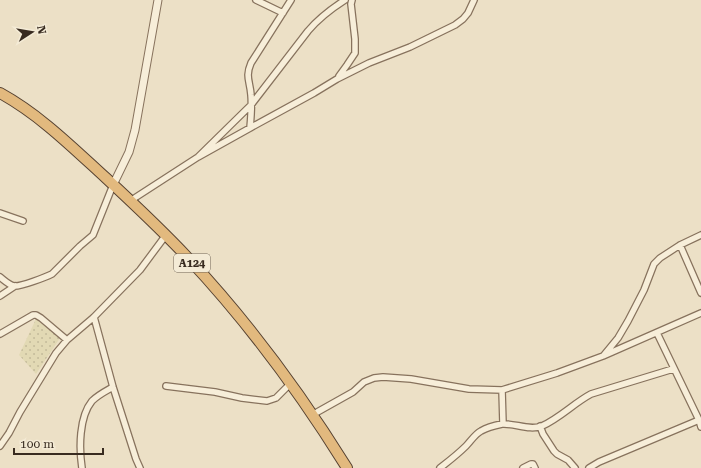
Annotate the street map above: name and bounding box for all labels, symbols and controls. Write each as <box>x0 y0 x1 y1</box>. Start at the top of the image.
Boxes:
north arrow <box>12 12 52 52</box>
text: N <box>34 25 49 36</box>
road number: A124 <box>174 254 210 272</box>
scale bar <box>14 430 103 456</box>
text: 100 m <box>20 437 54 451</box>

